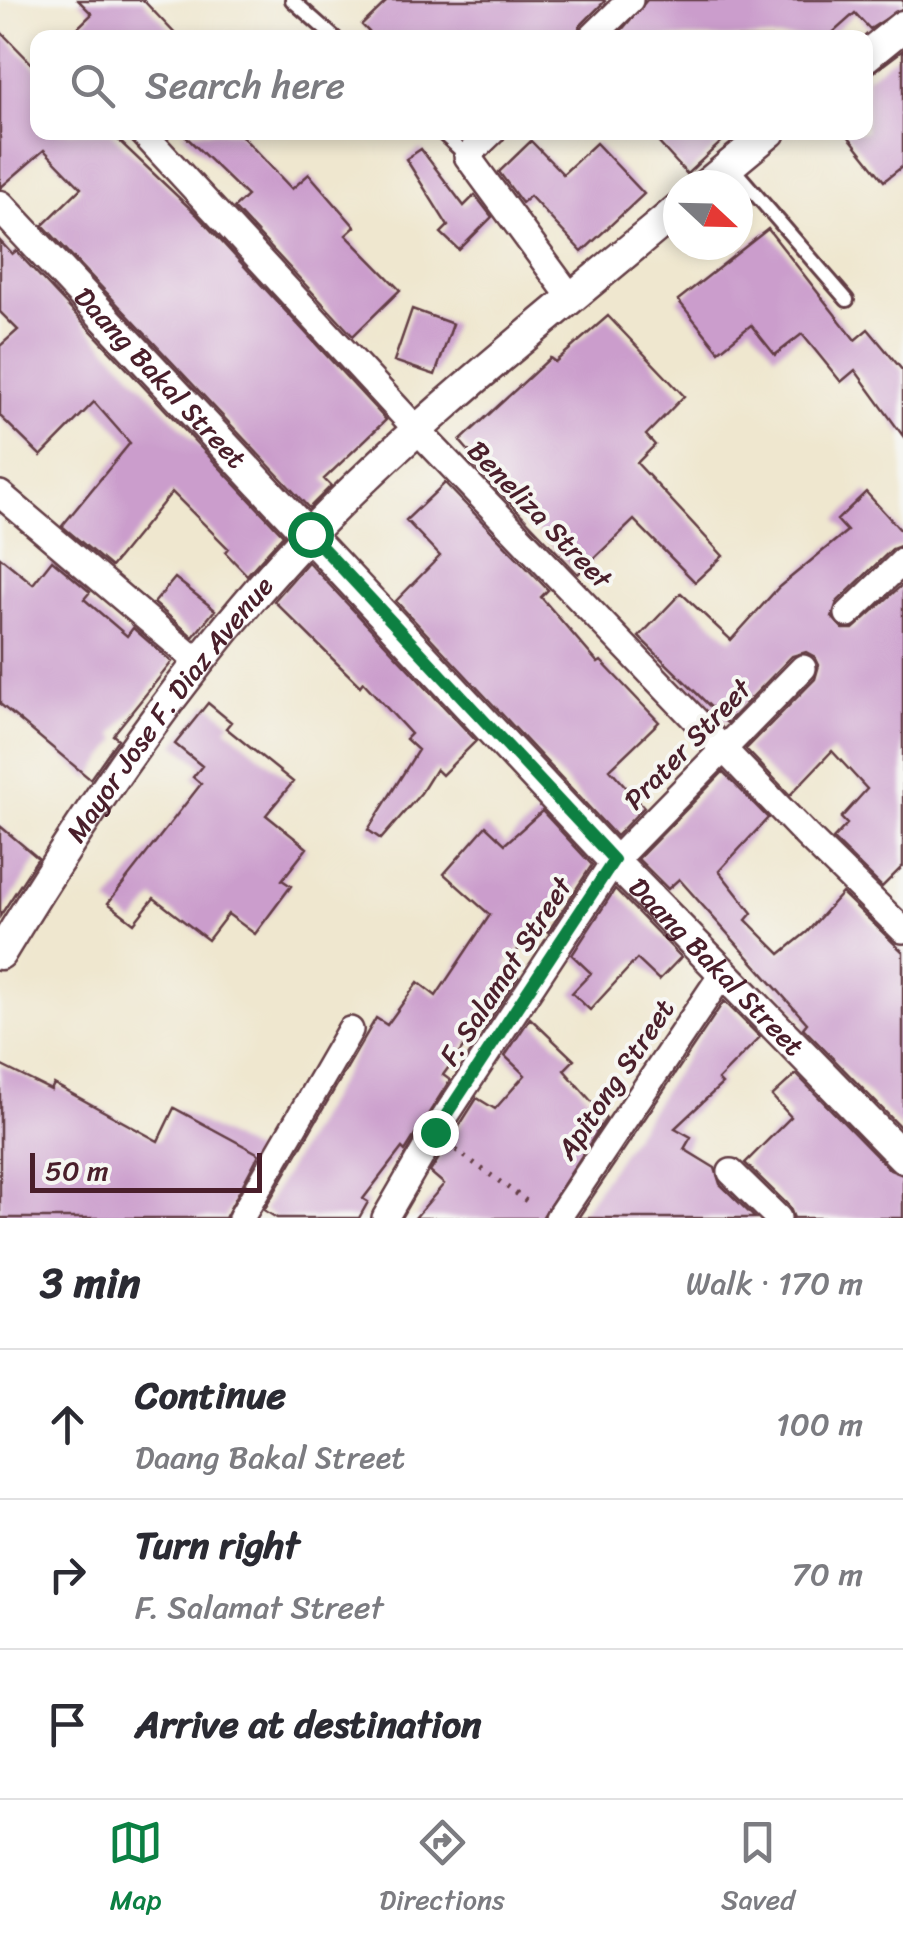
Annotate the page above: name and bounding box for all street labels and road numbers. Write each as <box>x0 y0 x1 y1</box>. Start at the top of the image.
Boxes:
street label: Daang Bakal Street <box>62 275 259 481</box>
street label: Beneliza Street <box>455 428 625 602</box>
street label: Mayor Jose F. Diaz Avenue <box>52 564 286 853</box>
street label: Prater Street <box>611 666 765 822</box>
street label: F. Salamat Street <box>426 865 586 1076</box>
street label: Daang Bakal Street <box>616 865 817 1068</box>
street label: Apitong Street <box>542 988 688 1171</box>

